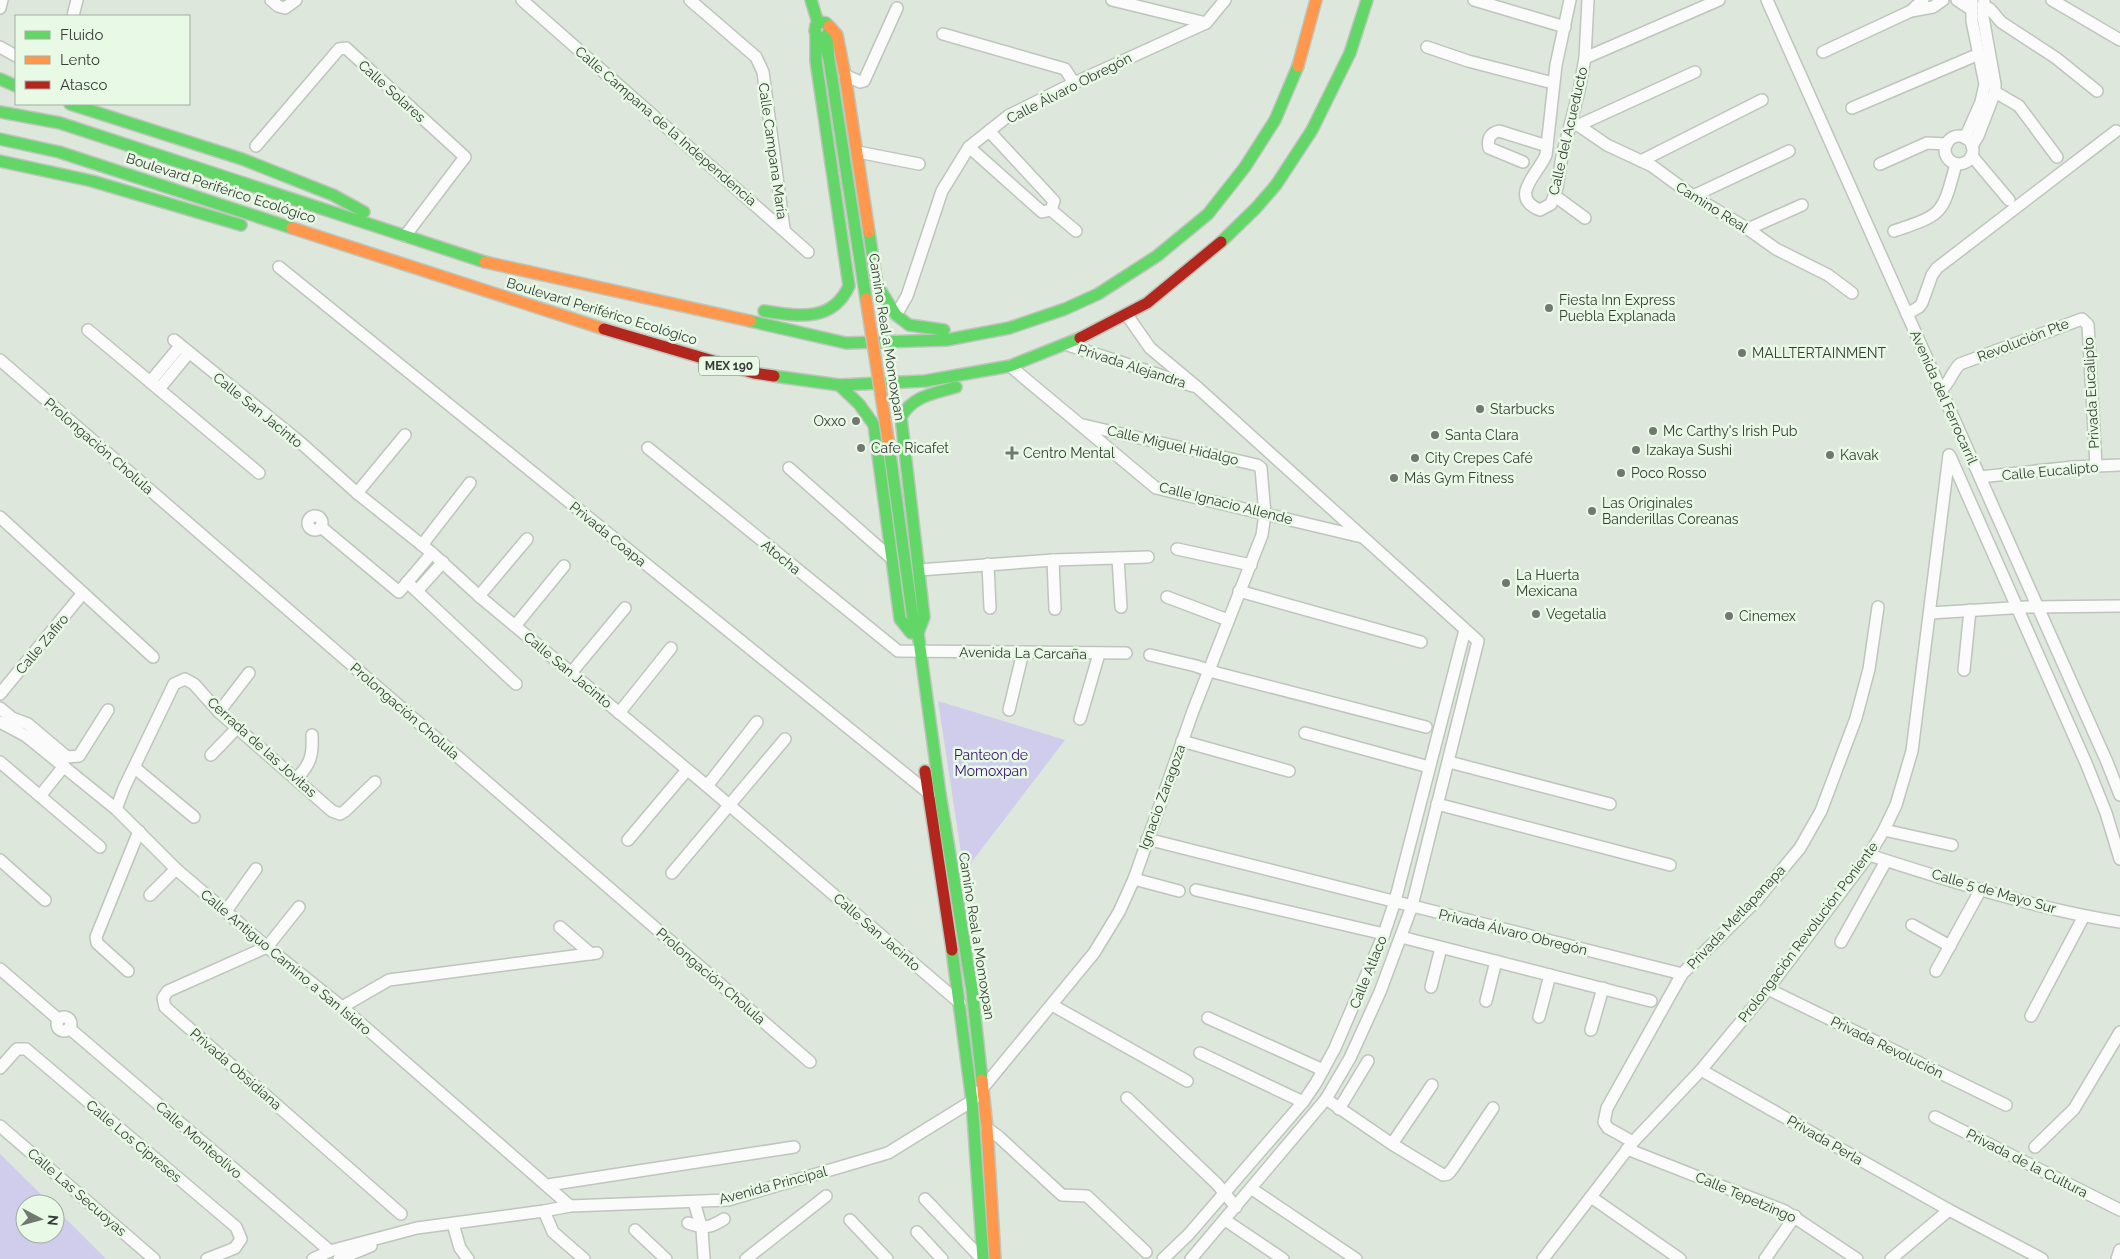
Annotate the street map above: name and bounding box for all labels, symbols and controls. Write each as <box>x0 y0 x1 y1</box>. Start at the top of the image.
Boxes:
legend <box>15 15 190 105</box>
text: Fluido <box>60 26 103 44</box>
street label: Calle Campana de la Independencia <box>572 43 760 209</box>
street label: Calle Álvaro Obregón <box>1003 49 1134 126</box>
text: Lento <box>60 51 100 69</box>
street label: Calle Solares <box>355 57 429 125</box>
street label: Calle del Acueducto <box>1545 65 1591 197</box>
text: Atasco <box>60 76 107 94</box>
street label: Calle Campana María <box>755 82 791 220</box>
street label: Boulevard Periférico Ecológico <box>124 150 318 226</box>
street label: Camino Real <box>1673 179 1751 236</box>
street label: Camino Real a Momoxpan <box>866 252 908 422</box>
street label: Boulevard Periférico Ecológico <box>505 274 699 348</box>
place label: Fiesta Inn Express Puebla Explanada <box>1559 292 1676 324</box>
marker: Fiesta Inn Express Puebla Explanada <box>1543 302 1555 314</box>
street label: Revolución Pte <box>1975 315 2071 365</box>
street label: Avenida del Ferrocarril <box>1907 327 1981 467</box>
street label: Privada Eucalipto <box>2080 337 2102 449</box>
street label: Privada Alejandra <box>1076 341 1188 391</box>
place label: MALLTERTAINMENT <box>1752 345 1887 361</box>
marker: MALLTERTAINMENT <box>1736 347 1748 359</box>
road number: MEX 190 <box>699 356 759 376</box>
street label: Calle San Jacinto <box>210 369 306 451</box>
street label: Prolongación Cholula <box>41 394 157 498</box>
place label: Starbucks <box>1490 401 1555 417</box>
marker: Starbucks <box>1474 403 1486 415</box>
place label: Oxxo <box>814 413 846 429</box>
marker: Oxxo <box>850 415 862 427</box>
street label: Calle Miguel Hidalgo <box>1106 422 1240 468</box>
place label: Mc Carthy's Irish Pub <box>1663 423 1798 439</box>
marker: Mc Carthy's Irish Pub <box>1647 425 1659 437</box>
place label: Santa Clara <box>1445 427 1519 443</box>
marker: Santa Clara <box>1429 429 1441 441</box>
place label: Cafe Ricafet <box>871 440 949 456</box>
marker: Cafe Ricafet <box>855 442 867 454</box>
place label: Izakaya Sushi <box>1646 442 1732 458</box>
marker: Izakaya Sushi <box>1630 444 1642 456</box>
place label: Centro Mental <box>1023 445 1115 461</box>
marker: Centro Mental <box>1005 446 1019 460</box>
place label: Kavak <box>1840 447 1879 463</box>
marker: Kavak <box>1824 449 1836 461</box>
place label: City Crepes Café <box>1425 450 1533 466</box>
marker: City Crepes Café <box>1409 452 1421 464</box>
street label: Calle Eucalipto <box>2001 459 2099 483</box>
place label: Poco Rosso <box>1631 465 1707 481</box>
marker: Poco Rosso <box>1615 467 1627 479</box>
place label: Más Gym Fitness <box>1404 470 1514 486</box>
marker: Más Gym Fitness <box>1388 472 1400 484</box>
street label: Calle Ignacio Allende <box>1158 479 1294 527</box>
place label: Las Originales Banderillas Coreanas <box>1602 495 1739 527</box>
street label: Privada Coapa <box>567 498 649 570</box>
marker: Las Originales Banderillas Coreanas <box>1586 505 1598 517</box>
street label: Atocha <box>758 536 804 578</box>
place label: La Huerta Mexicana <box>1516 567 1579 599</box>
marker: La Huerta Mexicana <box>1500 577 1512 589</box>
place label: Vegetalia <box>1546 606 1606 622</box>
marker: Vegetalia <box>1530 608 1542 620</box>
place label: Cinemex <box>1739 608 1796 624</box>
marker: Cinemex <box>1723 610 1735 622</box>
street label: Calle Zafiro <box>12 611 72 677</box>
street label: Calle San Jacinto <box>521 628 615 712</box>
street label: Avenida La Carcaña <box>959 644 1087 662</box>
street label: Prolongación Cholula <box>347 659 463 763</box>
street label: Cerrada de las Jovitas <box>204 694 320 800</box>
street label: Ignacio Zaragoza <box>1136 742 1188 852</box>
park label: Panteon de Momoxpan <box>954 747 1028 779</box>
street label: Prolongación Revolución Poniente <box>1735 839 1881 1025</box>
street label: Camino Real a Momoxpan <box>956 851 998 1021</box>
street label: Privada Metlapanapa <box>1684 862 1788 972</box>
street label: Calle 5 de Mayo Sur <box>1930 866 2058 916</box>
street label: Calle Antiguo Camino a San Isidro <box>198 886 374 1038</box>
street label: Calle San Jacinto <box>830 890 924 974</box>
street label: Privada Álvaro Obregón <box>1437 905 1589 958</box>
street label: Prolongación Cholula <box>653 924 769 1028</box>
street label: Calle Atlaco <box>1346 933 1390 1011</box>
street label: Privada Revolución <box>1828 1013 1946 1081</box>
street label: Privada Obsidiana <box>187 1025 285 1113</box>
street label: Calle Los Cipreses <box>83 1097 185 1186</box>
street label: Calle Monteolivo <box>153 1098 245 1182</box>
street label: Privada Perla <box>1784 1112 1866 1168</box>
street label: Privada de la Cultura <box>1964 1125 2090 1201</box>
street label: Calle Las Secuoyas <box>24 1145 130 1239</box>
street label: Avenida Principal <box>717 1163 829 1207</box>
street label: Calle Tepetzingo <box>1693 1169 1799 1225</box>
north arrow <box>15 1194 65 1244</box>
text: N <box>44 1214 61 1227</box>

